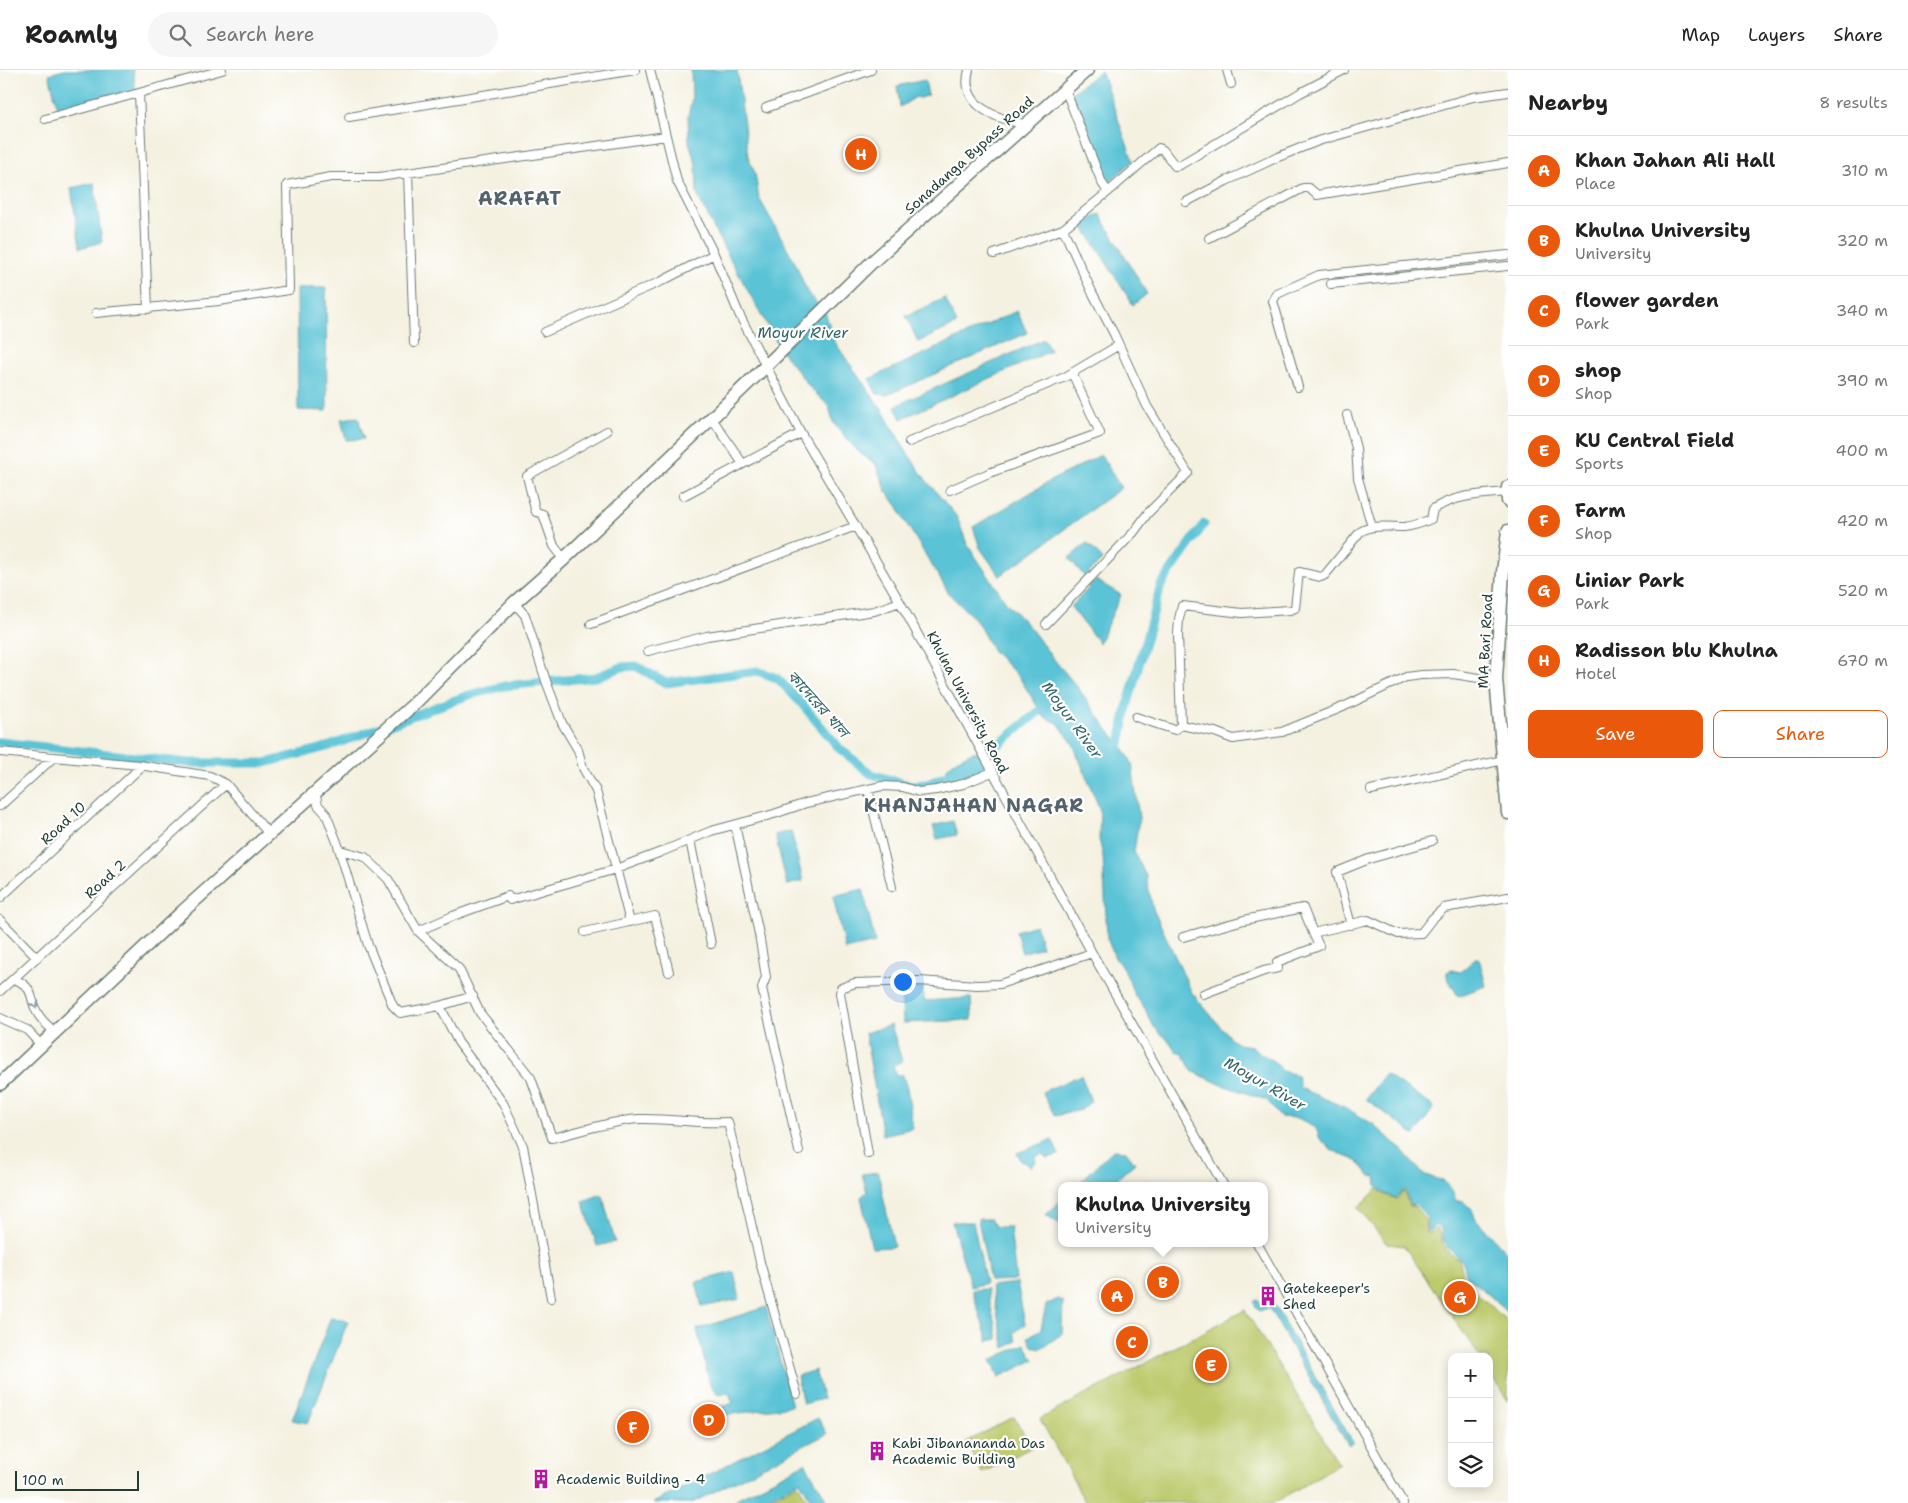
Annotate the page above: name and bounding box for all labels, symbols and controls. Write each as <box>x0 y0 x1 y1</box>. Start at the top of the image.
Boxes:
search box <box>148 12 498 57</box>
text: Roamly <box>25 19 118 51</box>
icon: search <box>166 21 194 49</box>
text: Search here <box>206 22 315 47</box>
text: Map <box>1682 23 1720 47</box>
text: Layers <box>1748 23 1805 47</box>
text: Share <box>1833 23 1883 47</box>
text: Nearby <box>1528 89 1608 117</box>
street label: Sonadanga Bypass Road <box>901 92 1037 218</box>
text: 8 results <box>1819 92 1888 113</box>
pin: H <box>845 135 877 173</box>
text: Khan Jahan Ali Hall <box>1575 148 1775 173</box>
text: A <box>1538 160 1550 181</box>
text: 310 m <box>1841 160 1888 181</box>
text: Place <box>1575 173 1616 194</box>
district label: ARAFAT <box>478 186 562 211</box>
text: Khulna University <box>1575 218 1751 243</box>
text: B <box>1539 230 1549 251</box>
text: 320 m <box>1837 230 1888 251</box>
text: University <box>1575 243 1651 264</box>
text: flower garden <box>1575 288 1719 313</box>
text: C <box>1539 300 1549 321</box>
text: 340 m <box>1836 300 1888 321</box>
text: Park <box>1575 313 1609 334</box>
water label: Moyur River <box>758 323 849 343</box>
text: shop <box>1575 358 1621 383</box>
text: D <box>1538 370 1550 391</box>
text: 390 m <box>1836 370 1888 391</box>
text: Shop <box>1575 383 1612 404</box>
text: KU Central Field <box>1575 428 1734 453</box>
text: E <box>1539 440 1549 461</box>
text: 400 m <box>1835 440 1888 461</box>
text: Sports <box>1575 453 1624 474</box>
text: Farm <box>1575 498 1626 523</box>
text: F <box>1539 510 1549 531</box>
text: 420 m <box>1837 510 1888 531</box>
text: Shop <box>1575 523 1612 544</box>
text: Liniar Park <box>1575 568 1685 593</box>
text: G <box>1538 580 1550 601</box>
text: 520 m <box>1838 580 1888 601</box>
street label: MA Bari Road <box>1474 593 1496 689</box>
text: Park <box>1575 593 1609 614</box>
street label: Khulna University Road <box>923 628 1013 776</box>
text: Radisson blu Khulna <box>1575 638 1778 663</box>
text: H <box>1538 650 1550 671</box>
text: 670 m <box>1837 650 1888 671</box>
text: Hotel <box>1575 663 1616 684</box>
water label: কাদেরের খাল <box>783 666 855 744</box>
water label: Moyur River <box>1037 677 1107 763</box>
button: Save <box>1528 710 1703 758</box>
button: Share <box>1713 710 1888 758</box>
district label: KHANJAHAN NAGAR <box>864 793 1084 818</box>
street label: Road 10 <box>37 798 89 848</box>
street label: Road 2 <box>81 855 129 903</box>
your location <box>890 969 916 995</box>
one-way arrow <box>29 1000 39 1008</box>
water label: Moyur River <box>1221 1053 1310 1116</box>
popup <box>1058 1182 1268 1247</box>
text: Khulna University <box>1075 1192 1251 1217</box>
text: University <box>1075 1217 1152 1238</box>
pin: B <box>1147 1263 1179 1301</box>
pin: A <box>1101 1277 1133 1315</box>
pin: G <box>1444 1278 1476 1316</box>
place label: Gatekeeper's Shed <box>1283 1279 1370 1313</box>
building icon: Gatekeeper's Shed <box>1257 1285 1279 1307</box>
pin: C <box>1116 1323 1148 1361</box>
pin: E <box>1195 1346 1227 1384</box>
map controls <box>1448 1353 1493 1488</box>
button: + <box>1448 1353 1493 1398</box>
button: − <box>1448 1398 1493 1443</box>
pin: D <box>693 1401 725 1439</box>
pin: F <box>617 1408 649 1446</box>
place label: Kabi Jibanananda Das Academic Building <box>892 1434 1045 1468</box>
building icon: Kabi Jibanananda Das Academic Building <box>866 1440 888 1462</box>
button: layers <box>1448 1443 1493 1488</box>
scale bar <box>15 1468 139 1491</box>
building icon: Academic Building - 4 <box>530 1468 552 1490</box>
place label: Academic Building - 4 <box>556 1470 706 1488</box>
text: 100 m <box>22 1471 64 1489</box>

